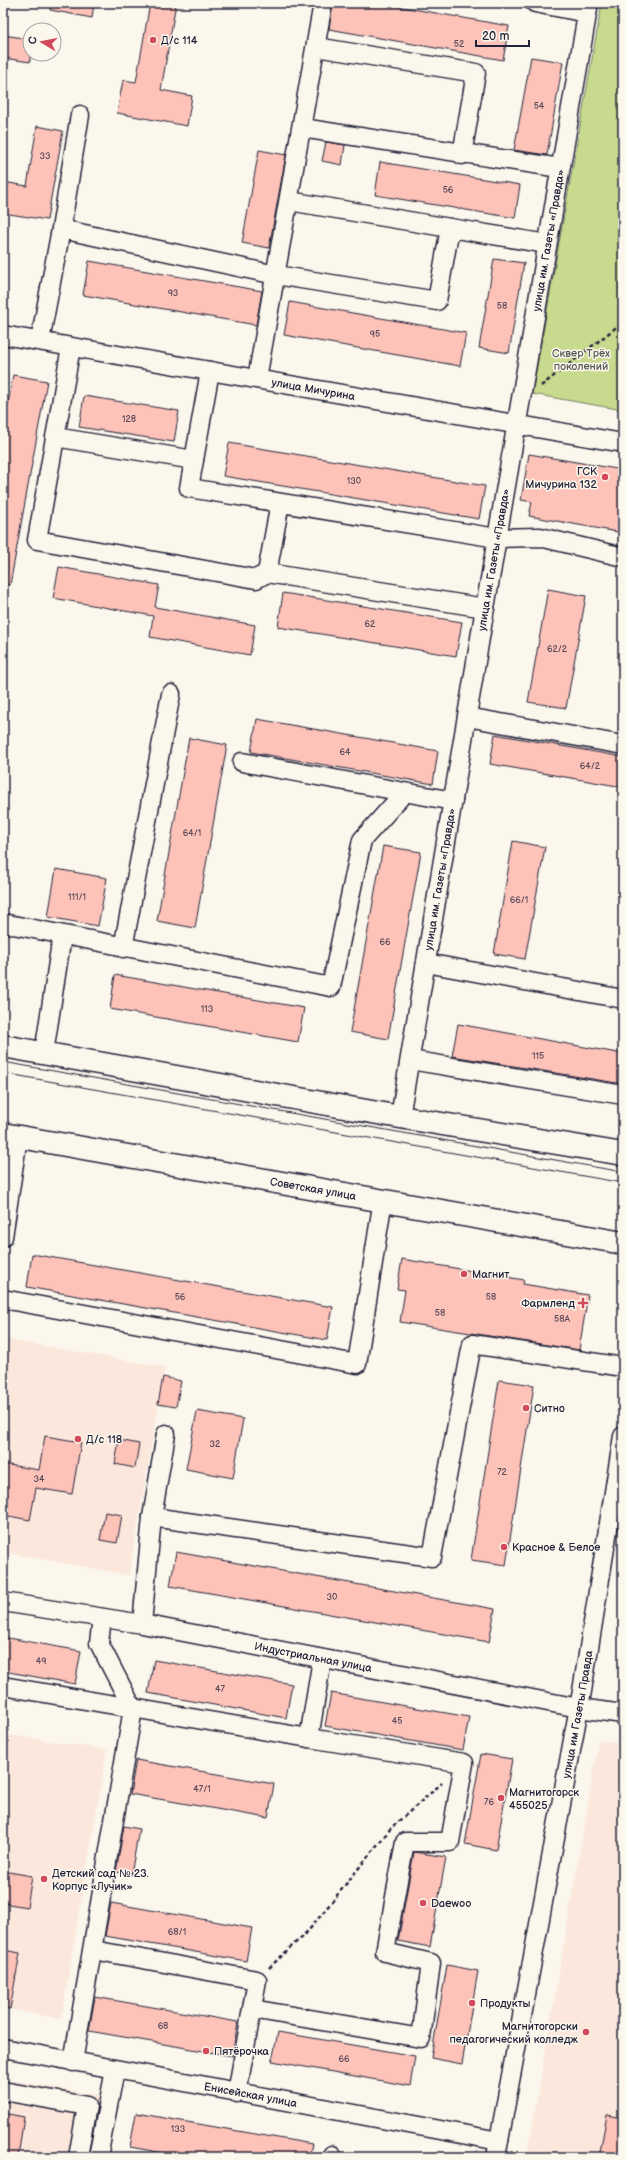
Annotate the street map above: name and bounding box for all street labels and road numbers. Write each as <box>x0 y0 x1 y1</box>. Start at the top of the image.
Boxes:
street label: улица им. Газеты «Правда» <box>530 168 567 312</box>
street label: улица Мичурина <box>271 375 357 403</box>
street label: улица им. Газеты «Правда» <box>475 488 512 632</box>
street label: улица им. Газеты «Правда» <box>421 807 458 951</box>
street label: Советская улица <box>269 1175 358 1203</box>
street label: Индустриальная улица <box>253 1639 374 1675</box>
street label: улица им Газеты Правда <box>559 1649 595 1780</box>
street label: Енисейская улица <box>203 2079 299 2110</box>

